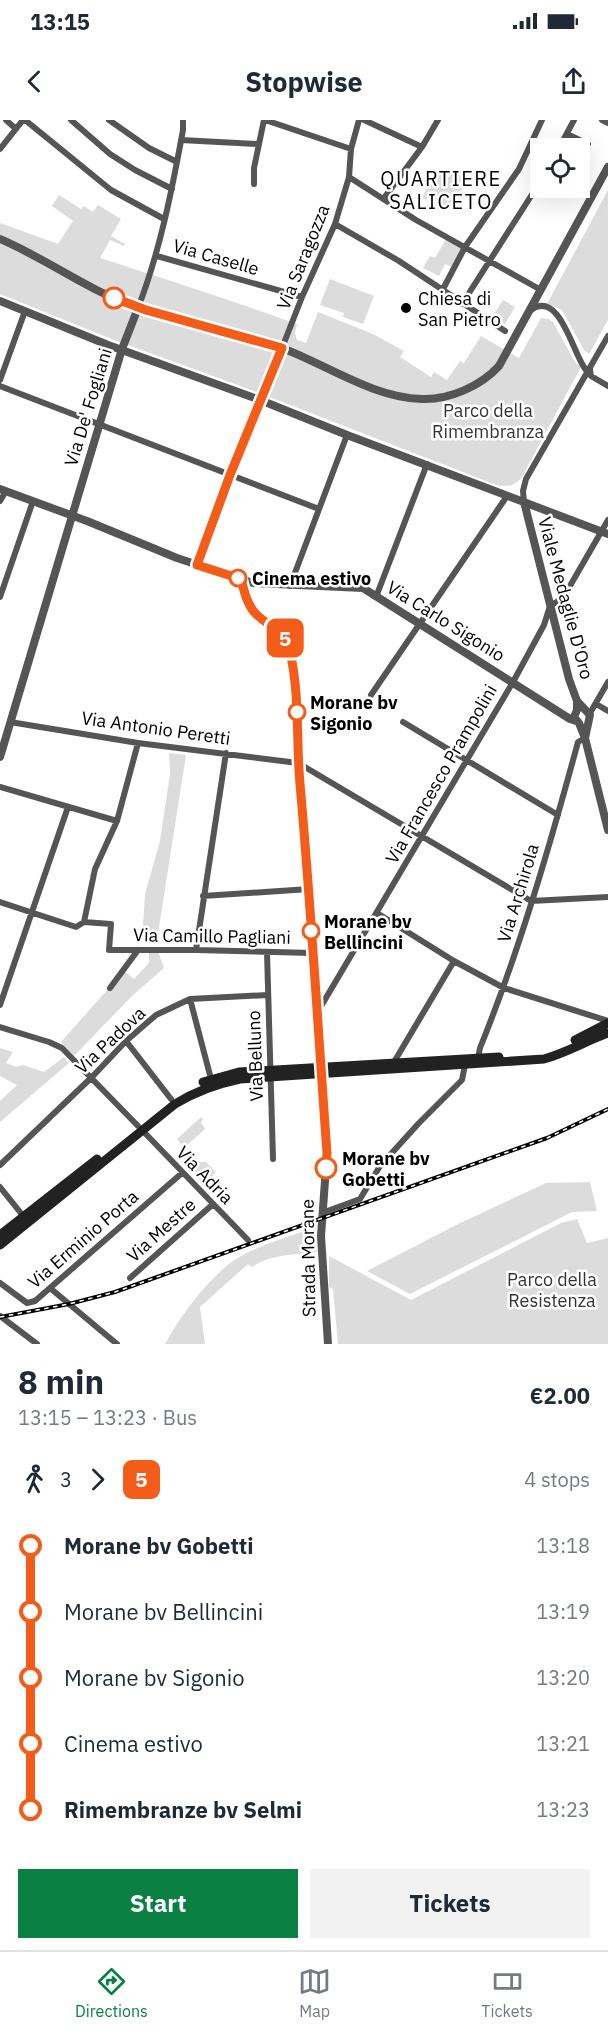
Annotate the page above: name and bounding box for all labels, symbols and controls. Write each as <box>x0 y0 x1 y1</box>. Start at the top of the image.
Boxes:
text: 13:15 <box>30 7 90 36</box>
text: Stopwise <box>245 64 363 99</box>
icon: back <box>18 65 51 98</box>
icon: share <box>557 65 590 98</box>
map controls <box>530 138 590 198</box>
button: locate <box>530 138 590 198</box>
district label: QUARTIERE SALICETO <box>380 165 502 215</box>
street label: Via Saragozza <box>271 201 335 313</box>
street label: Via Caselle <box>170 234 262 280</box>
unlabelled marker <box>103 287 125 309</box>
place label: Chiesa di San Pietro <box>418 287 501 331</box>
marker: Chiesa di San Pietro <box>399 301 413 315</box>
street label: Via De' Fogliani <box>59 345 117 469</box>
park label: Parco della Rimembranza <box>432 399 544 443</box>
street label: Viale Medaglie D'Oro <box>533 514 599 682</box>
place label: Cinema estivo <box>252 567 371 590</box>
marker: Cinema estivo <box>229 569 247 587</box>
street label: Via Carlo Sigonio <box>383 575 509 667</box>
line badge: 5 <box>266 618 304 658</box>
text: 5 <box>279 624 291 652</box>
street label: Via Francesco Prampolini <box>380 680 502 868</box>
place label: Morane bv Sigonio <box>310 691 398 735</box>
marker: Morane bv Sigonio <box>288 703 306 721</box>
street label: Via Antonio Peretti <box>80 706 232 750</box>
street label: Via Archirola <box>492 840 544 945</box>
place label: Morane bv Bellincini <box>324 910 412 954</box>
marker: Morane bv Bellincini <box>302 922 320 940</box>
street label: Via Camillo Pagliani <box>133 923 291 949</box>
street label: Via Padova <box>70 1001 150 1079</box>
street label: Via Belluno <box>242 1010 268 1102</box>
street label: Via Adria <box>172 1141 239 1209</box>
place label: Morane bv Gobetti <box>342 1147 430 1191</box>
marker: Morane bv Gobetti <box>315 1157 337 1179</box>
street label: Via Erminio Porta <box>23 1185 143 1293</box>
street label: Via Mestre <box>122 1193 200 1267</box>
street label: Strada Morane <box>295 1199 321 1317</box>
park label: Parco della Resistenza <box>507 1268 597 1312</box>
text: 8 min <box>18 1360 104 1403</box>
text: €2.00 <box>530 1381 590 1410</box>
text: 13:15 – 13:23 · Bus <box>18 1404 197 1431</box>
icon: walk <box>18 1463 51 1496</box>
icon: forward <box>81 1463 114 1496</box>
text: 5 <box>135 1465 148 1493</box>
text: 3 <box>60 1466 72 1493</box>
text: 4 stops <box>524 1466 590 1493</box>
text: Morane bv Gobetti <box>64 1531 253 1560</box>
text: 13:18 <box>536 1532 590 1559</box>
text: Morane bv Bellincini <box>64 1597 263 1626</box>
text: 13:19 <box>536 1598 590 1625</box>
text: Morane bv Sigonio <box>64 1663 245 1692</box>
text: 13:20 <box>536 1664 590 1691</box>
text: Cinema estivo <box>64 1729 203 1758</box>
text: 13:21 <box>536 1730 590 1757</box>
text: Rimembranze bv Selmi <box>64 1795 302 1824</box>
text: 13:23 <box>536 1796 590 1823</box>
button: Start <box>18 1869 298 1938</box>
button: Tickets <box>310 1869 590 1938</box>
tab: Directions <box>75 1965 148 2021</box>
tab: Map <box>298 1965 331 2021</box>
tab: Tickets <box>481 1965 533 2021</box>

